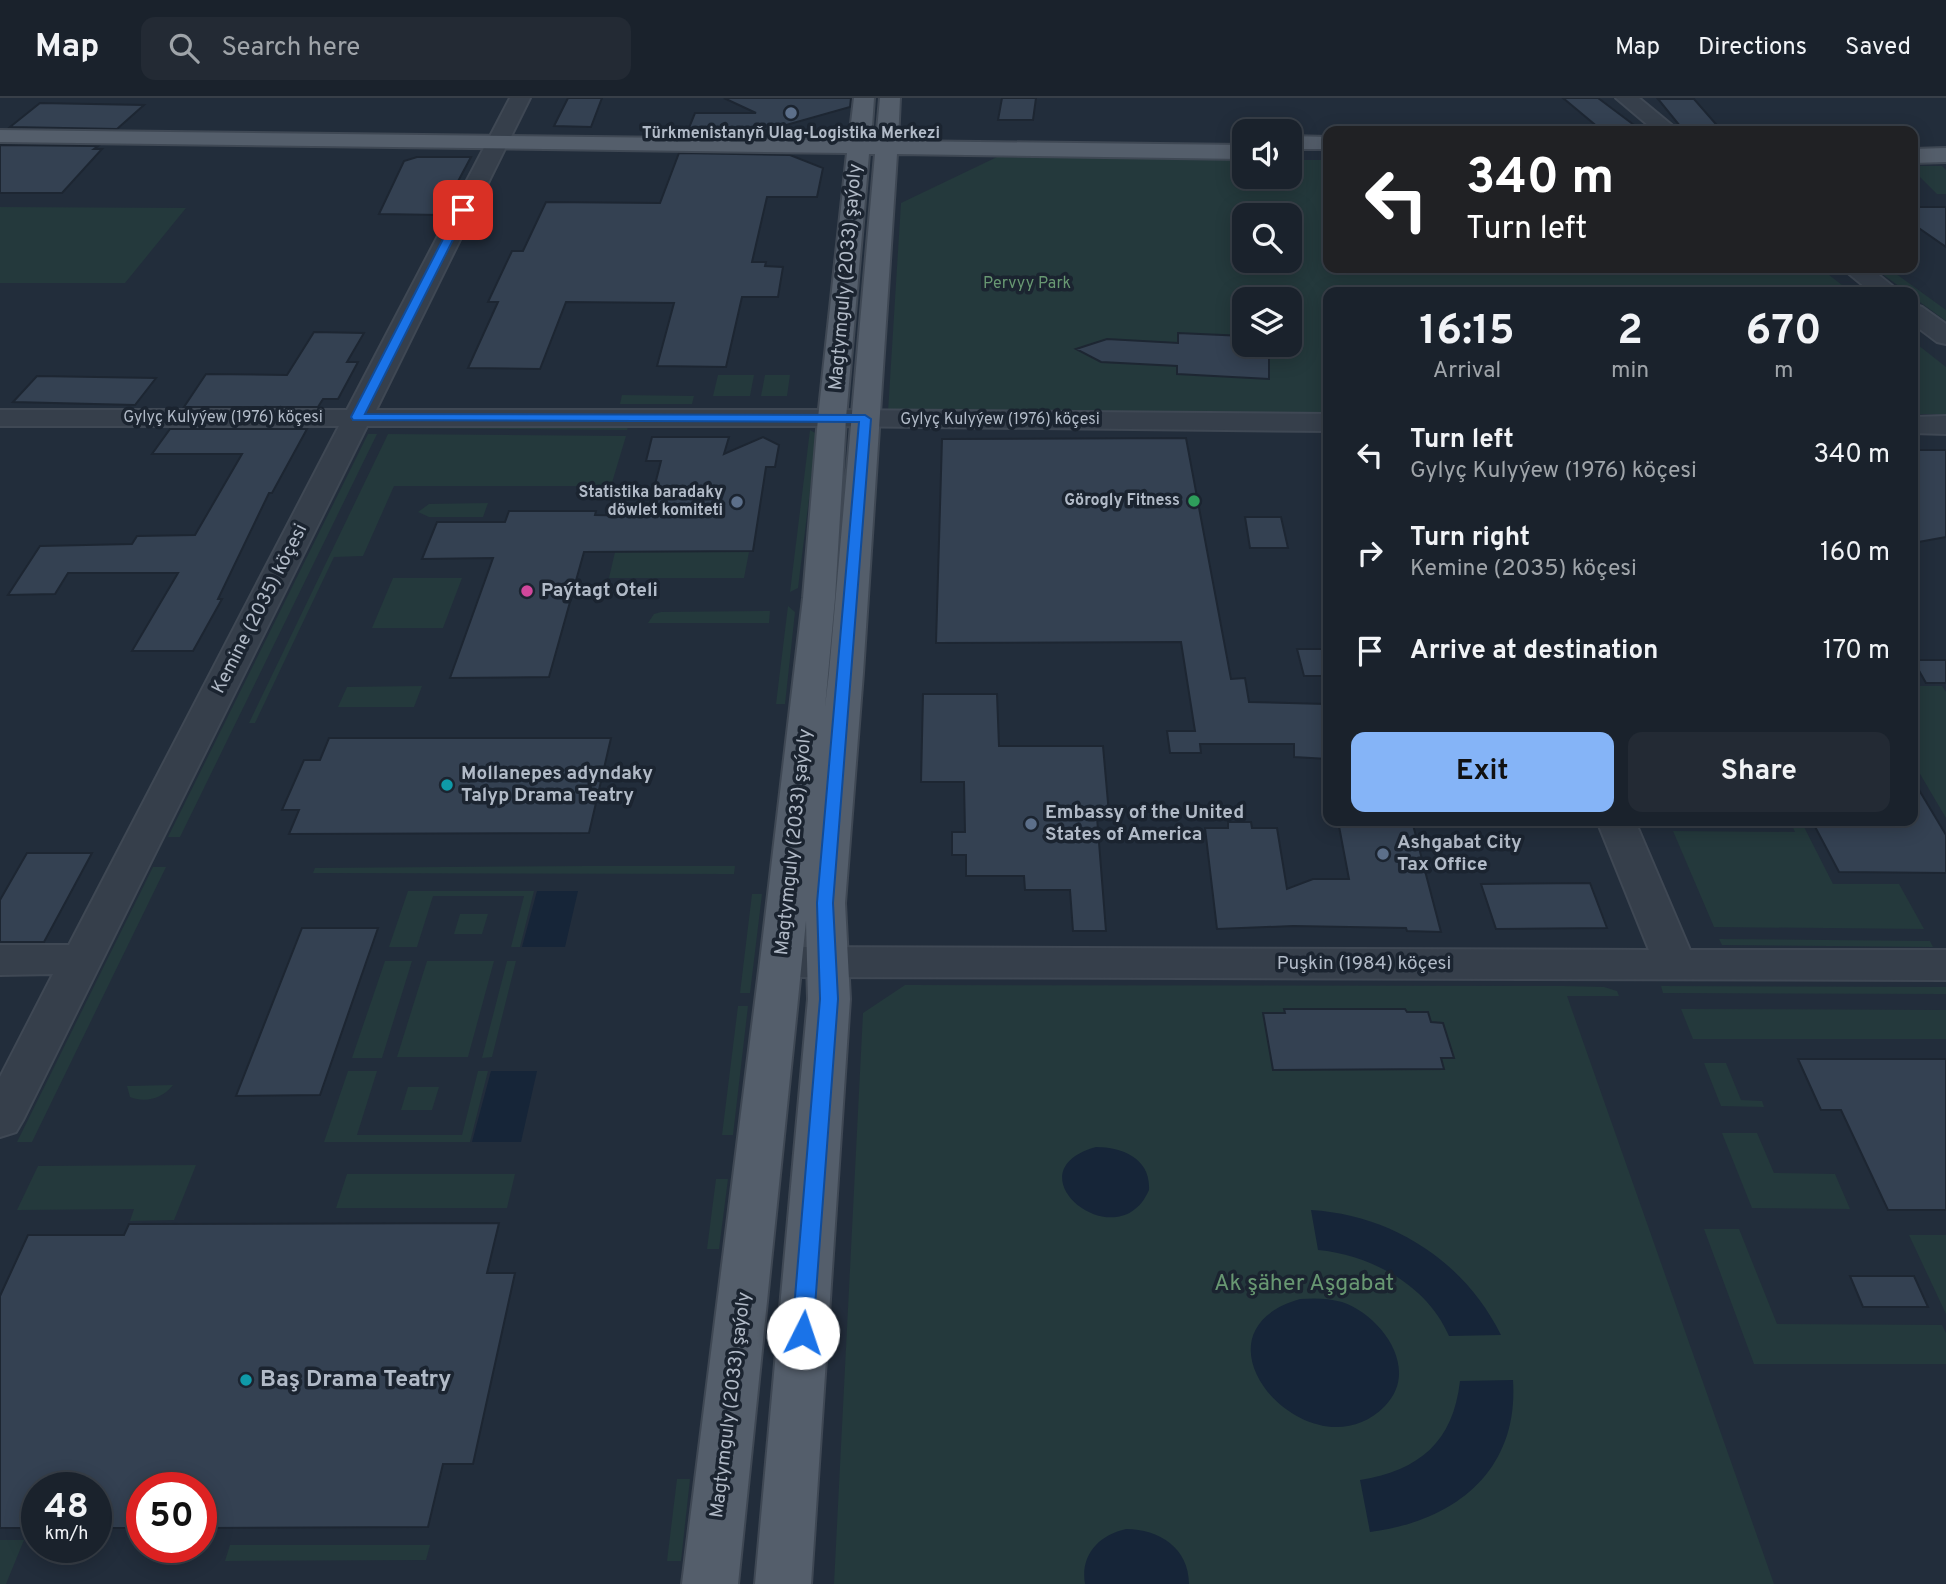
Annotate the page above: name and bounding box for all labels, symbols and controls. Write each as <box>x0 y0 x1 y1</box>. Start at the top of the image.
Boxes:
search box <box>141 17 631 80</box>
text: Map <box>35 27 99 69</box>
icon: search <box>165 29 203 67</box>
text: Search here <box>221 32 360 65</box>
text: Map <box>1615 33 1660 63</box>
text: Directions <box>1698 33 1807 63</box>
text: Saved <box>1845 33 1911 63</box>
marker: Türkmenistanyň Ulag-Logistika Merkezi <box>783 105 799 121</box>
map controls <box>1232 119 1302 357</box>
button: sound <box>1232 119 1302 189</box>
place label: Türkmenistanyň Ulag-Logistika Merkezi <box>642 124 940 144</box>
text: 340 m <box>1466 149 1614 211</box>
icon: left <box>1351 154 1442 245</box>
street label: Magtymguly (2033) şaýoly <box>824 163 868 391</box>
pin <box>433 180 493 240</box>
icon: arrive <box>444 191 482 229</box>
button: search <box>1232 203 1302 273</box>
text: Turn left <box>1466 210 1587 250</box>
park label: Pervyy Park <box>983 274 1071 294</box>
button: layers <box>1232 287 1302 357</box>
text: 16:15 <box>1419 306 1515 359</box>
text: 2 <box>1617 306 1643 359</box>
text: 670 <box>1746 306 1822 359</box>
text: Arrival <box>1433 357 1501 386</box>
text: min <box>1611 357 1649 386</box>
text: m <box>1774 357 1793 386</box>
street label: Gylyç Kulyýew (1976) köçesi <box>123 408 323 428</box>
street label: Gylyç Kulyýew (1976) köçesi <box>900 410 1100 430</box>
text: Turn left <box>1410 424 1514 457</box>
icon: left <box>1351 436 1389 474</box>
text: 340 m <box>1813 439 1890 472</box>
text: Gylyç Kulyýew (1976) köçesi <box>1410 457 1697 486</box>
place label: Statistika baradaky döwlet komiteti <box>579 483 723 521</box>
place label: Görogly Fitness <box>1064 491 1180 511</box>
marker: Görogly Fitness <box>1186 493 1202 509</box>
marker: Statistika baradaky döwlet komiteti <box>729 494 745 510</box>
street label: Kemine (2035) köçesi <box>207 520 313 698</box>
text: Turn right <box>1410 522 1530 555</box>
icon: right <box>1351 534 1389 572</box>
text: 160 m <box>1820 537 1890 570</box>
text: Kemine (2035) köçesi <box>1410 555 1637 584</box>
place label: Paýtagt Oteli <box>541 579 658 603</box>
marker: Paýtagt Oteli <box>519 583 535 599</box>
icon: arrive <box>1351 632 1389 670</box>
text: Arrive at destination <box>1410 635 1658 668</box>
text: 170 m <box>1823 635 1890 668</box>
street label: Magtymguly (2033) şaýoly <box>770 728 818 956</box>
button: Exit <box>1351 732 1614 812</box>
button: Share <box>1628 732 1890 812</box>
place label: Mollanepes adyndaky Talyp Drama Teatry <box>461 762 653 808</box>
marker: Mollanepes adyndaky Talyp Drama Teatry <box>439 777 455 793</box>
place label: Embassy of the United States of America <box>1045 801 1244 847</box>
marker: Embassy of the United States of America <box>1023 816 1039 832</box>
place label: Ashgabat City Tax Office <box>1397 831 1522 877</box>
marker: Ashgabat City Tax Office <box>1375 846 1391 862</box>
street label: Puşkin (1984) köçesi <box>1277 952 1451 976</box>
park label: Ak şäher Aşgabat <box>1214 1270 1394 1299</box>
street label: Magtymguly (2033) şaýoly <box>705 1291 757 1519</box>
position arrow <box>766 1296 840 1370</box>
place label: Baş Drama Teatry <box>260 1366 451 1395</box>
marker: Baş Drama Teatry <box>238 1372 254 1388</box>
speed limit sign: 50 <box>126 1472 217 1563</box>
text: 48 <box>44 1486 89 1530</box>
text: km/h <box>45 1523 88 1546</box>

